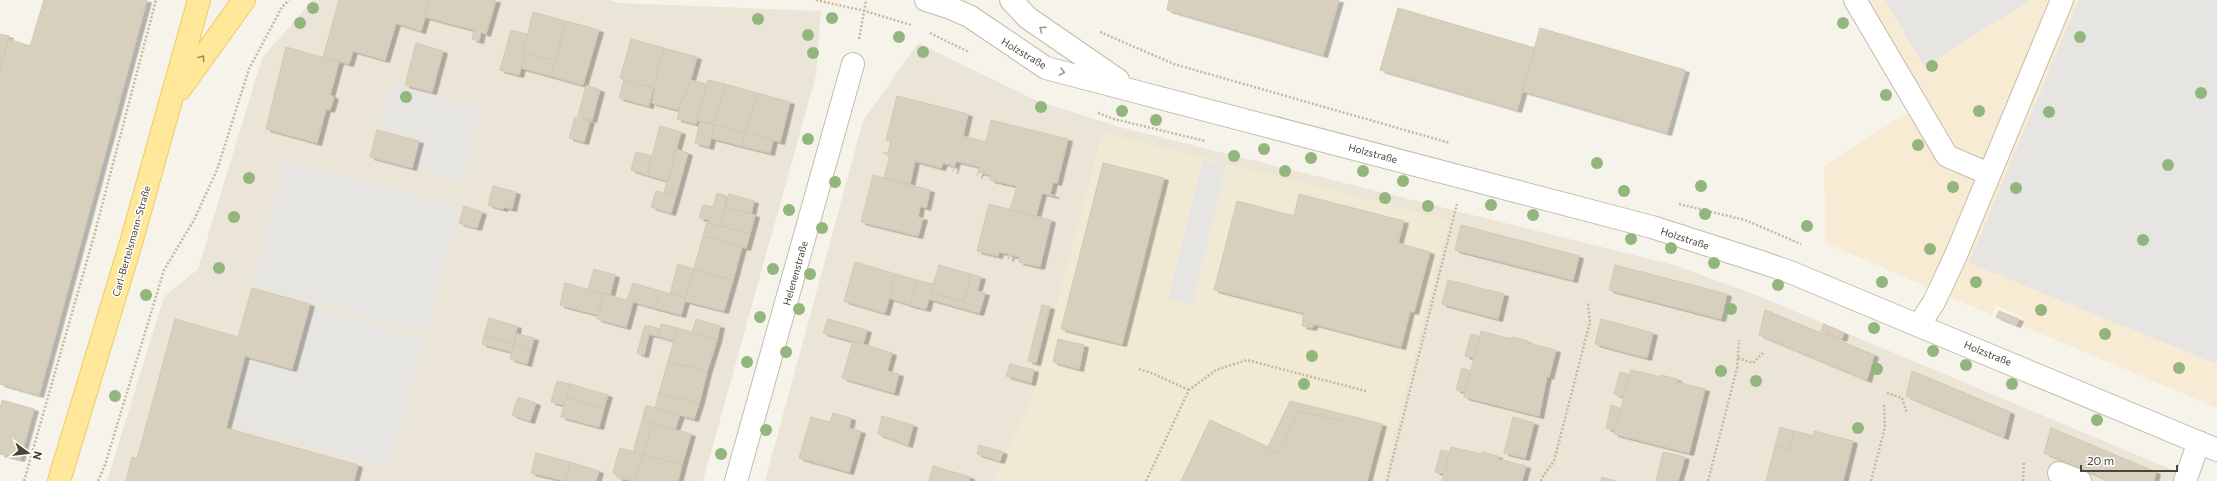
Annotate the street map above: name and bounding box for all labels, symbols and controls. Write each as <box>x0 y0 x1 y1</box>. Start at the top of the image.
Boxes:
one-way arrow <box>1039 26 1046 34</box>
street label: Holzstraße <box>999 35 1049 71</box>
one-way arrow <box>197 56 204 63</box>
one-way arrow <box>1058 67 1065 75</box>
street label: Holzstraße <box>1347 141 1399 165</box>
street label: Carl-Bertelsmann-Straße <box>109 184 153 298</box>
street label: Holzstraße <box>1659 225 1711 251</box>
street label: Helenenstraße <box>780 239 810 307</box>
street label: Holzstraße <box>1963 338 2013 368</box>
north arrow <box>8 433 48 473</box>
scale bar <box>2081 447 2177 473</box>
text: N <box>31 450 45 461</box>
text: 20 m <box>2087 453 2114 467</box>

